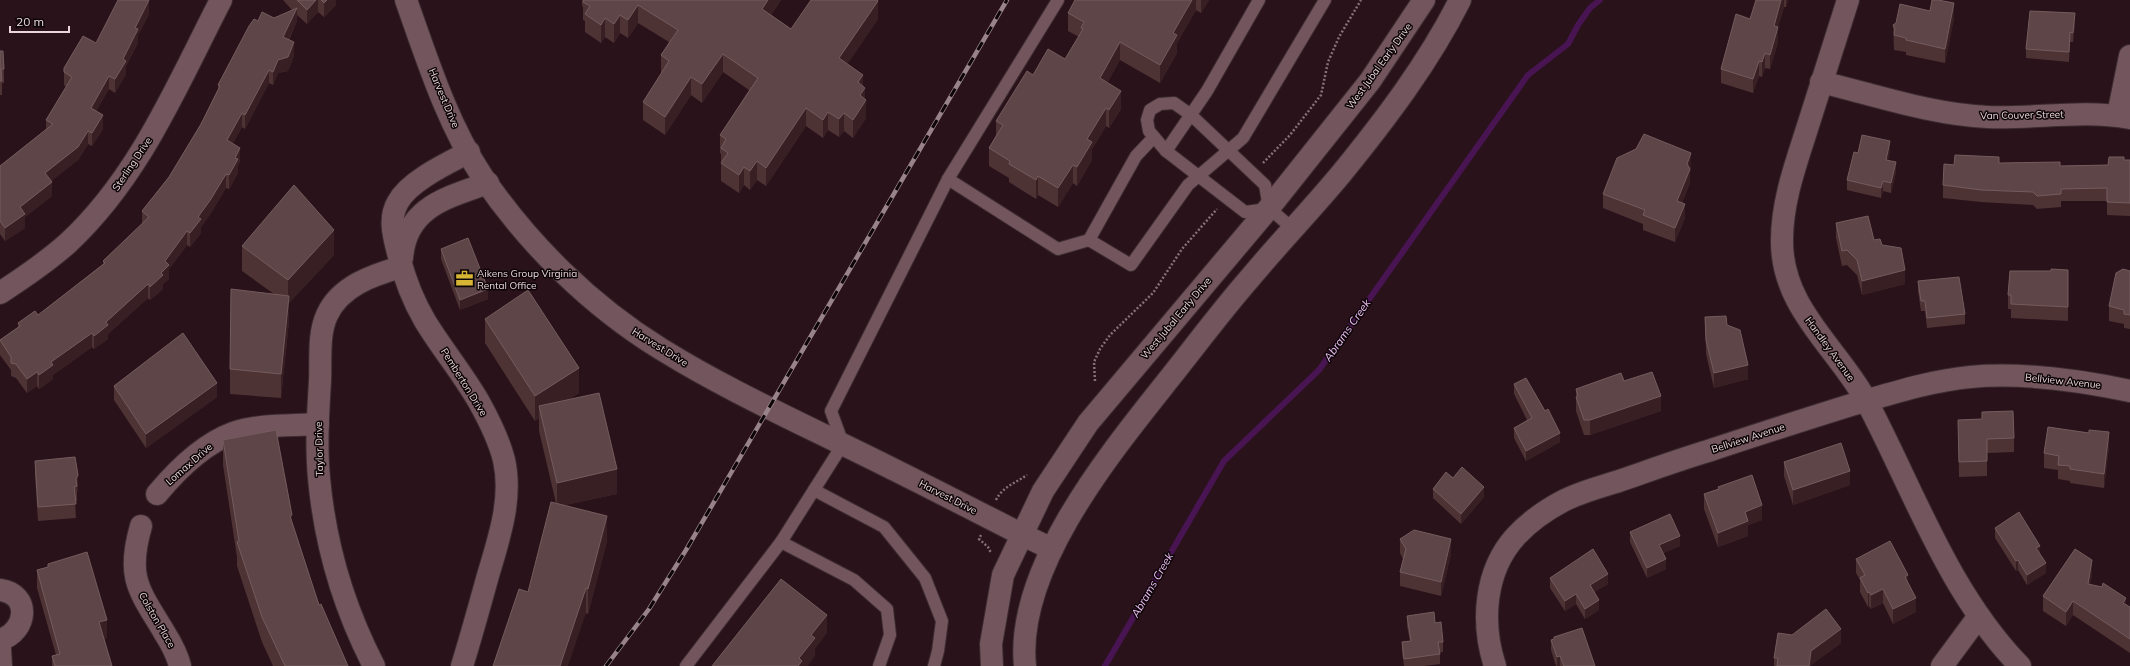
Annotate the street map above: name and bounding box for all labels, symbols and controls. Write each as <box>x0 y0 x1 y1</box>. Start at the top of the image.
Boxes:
scale bar <box>10 8 69 34</box>
text: 20 m <box>16 14 44 29</box>
street label: West Jubal Early Drive <box>1343 21 1415 111</box>
street label: Harvest Drive <box>426 66 462 130</box>
street label: Van Couver Street <box>1980 108 2064 122</box>
street label: Sterling Drive <box>109 135 155 193</box>
place label: Aikens Group Virginia Rental Office <box>477 267 577 292</box>
office icon: Aikens Group Virginia Rental Office <box>454 269 474 289</box>
street label: West Jubal Early Drive <box>1138 274 1214 362</box>
water label: Abrams Creek <box>1320 296 1374 364</box>
street label: Handley Avenue <box>1802 314 1858 384</box>
street label: Harvest Drive <box>630 325 690 369</box>
street label: Pemberton Drive <box>438 346 490 418</box>
street label: Bellview Avenue <box>2024 371 2102 391</box>
street label: Bellview Avenue <box>1710 420 1786 456</box>
street label: Taylor Drive <box>312 421 326 477</box>
street label: Lomax Drive <box>163 440 215 488</box>
street label: Harvest Drive <box>917 477 979 517</box>
water label: Abrams Creek <box>1127 550 1176 621</box>
street label: Colston Place <box>136 590 178 650</box>

